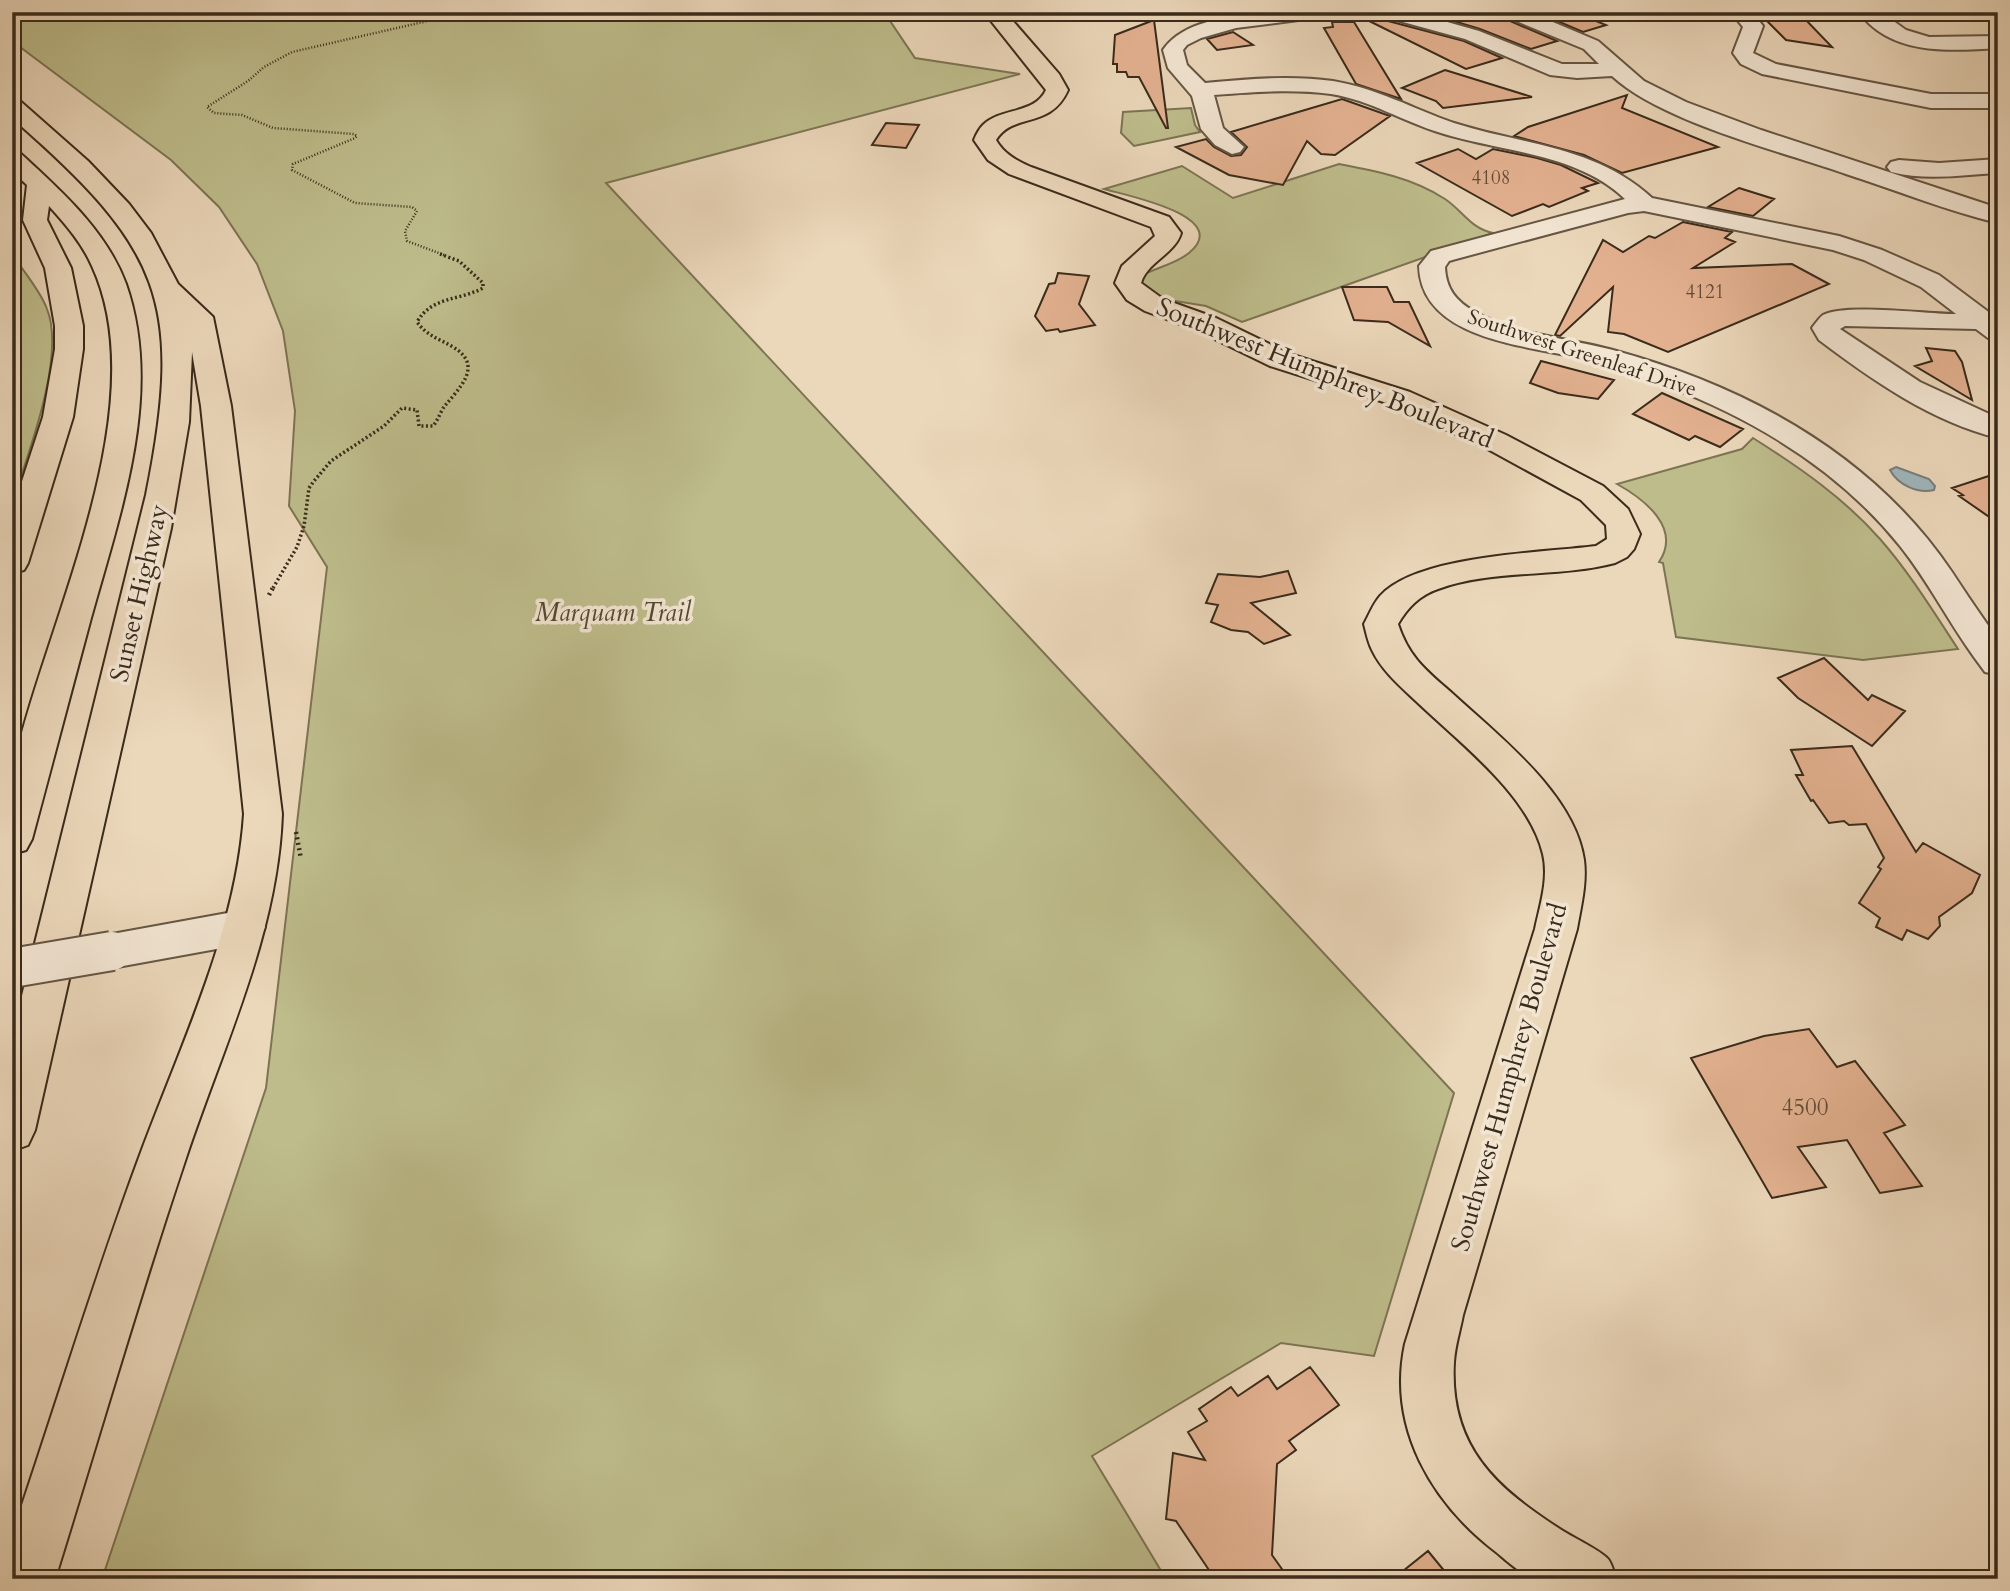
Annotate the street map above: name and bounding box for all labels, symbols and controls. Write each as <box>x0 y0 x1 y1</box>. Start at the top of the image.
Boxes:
house number: 4108 <box>1472 165 1510 191</box>
house number: 4121 <box>1686 279 1724 305</box>
street label: Southwest Humphrey Boulevard <box>1151 289 1499 457</box>
street label: Southwest Greenleaf Drive <box>1464 302 1700 404</box>
street label: Sunset Highway <box>102 500 177 685</box>
park label: Marquam Trail <box>535 595 692 630</box>
street label: Southwest Humphrey Boulevard <box>1442 899 1576 1255</box>
house number: 4500 <box>1781 1092 1829 1123</box>

